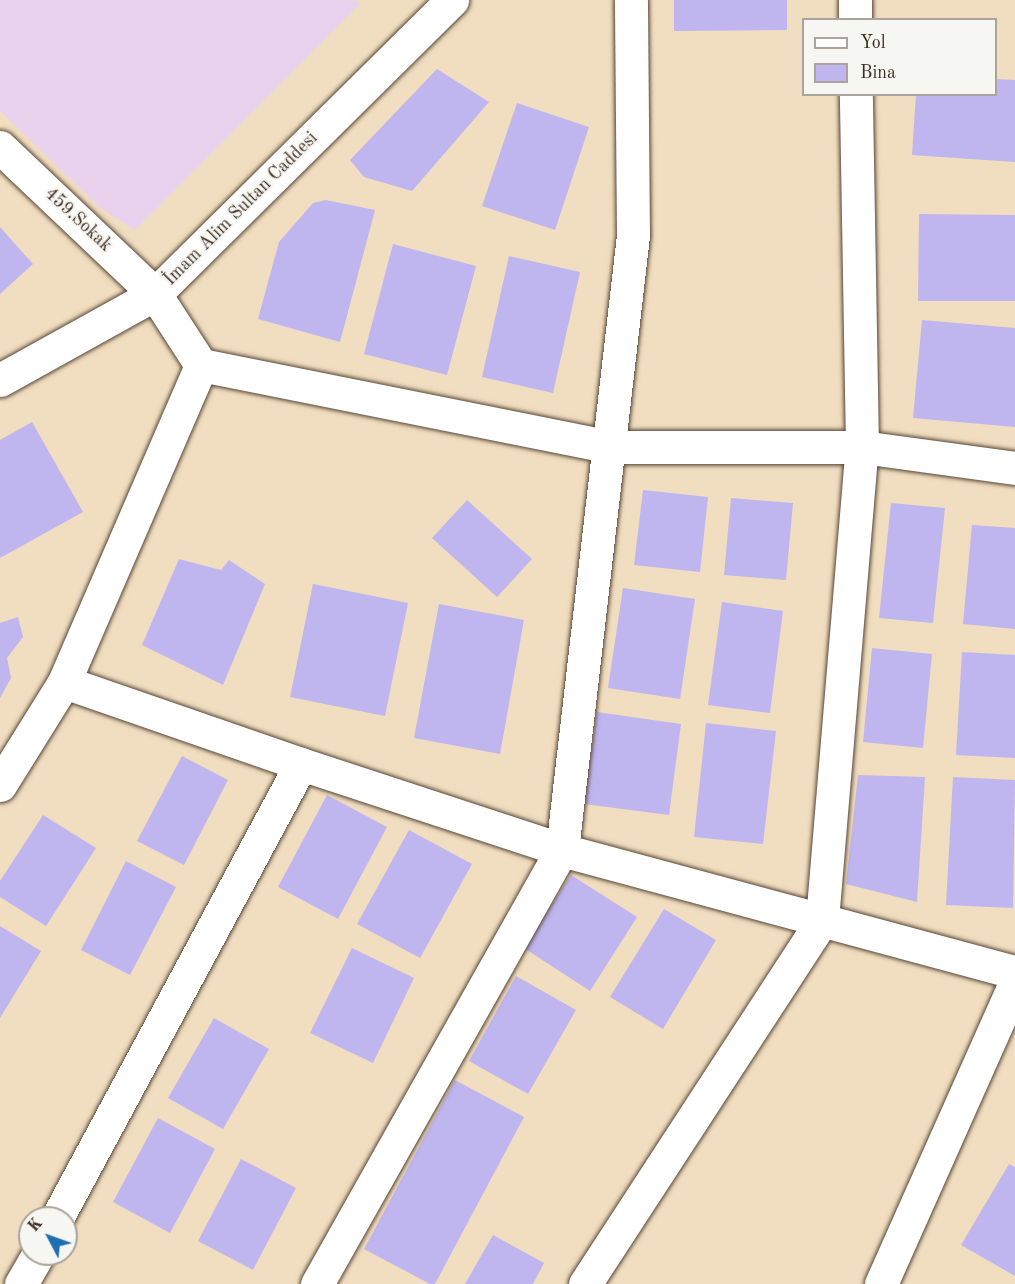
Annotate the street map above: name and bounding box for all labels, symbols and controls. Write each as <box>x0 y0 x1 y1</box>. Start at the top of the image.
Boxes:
legend <box>802 18 997 96</box>
text: Yol <box>860 34 886 52</box>
text: Bina <box>860 64 896 82</box>
street label: İmam Alim Sultan Caddesi <box>160 128 322 290</box>
street label: 459.Sokak <box>40 183 116 257</box>
north arrow <box>18 1206 78 1266</box>
text: K <box>26 1216 46 1235</box>

